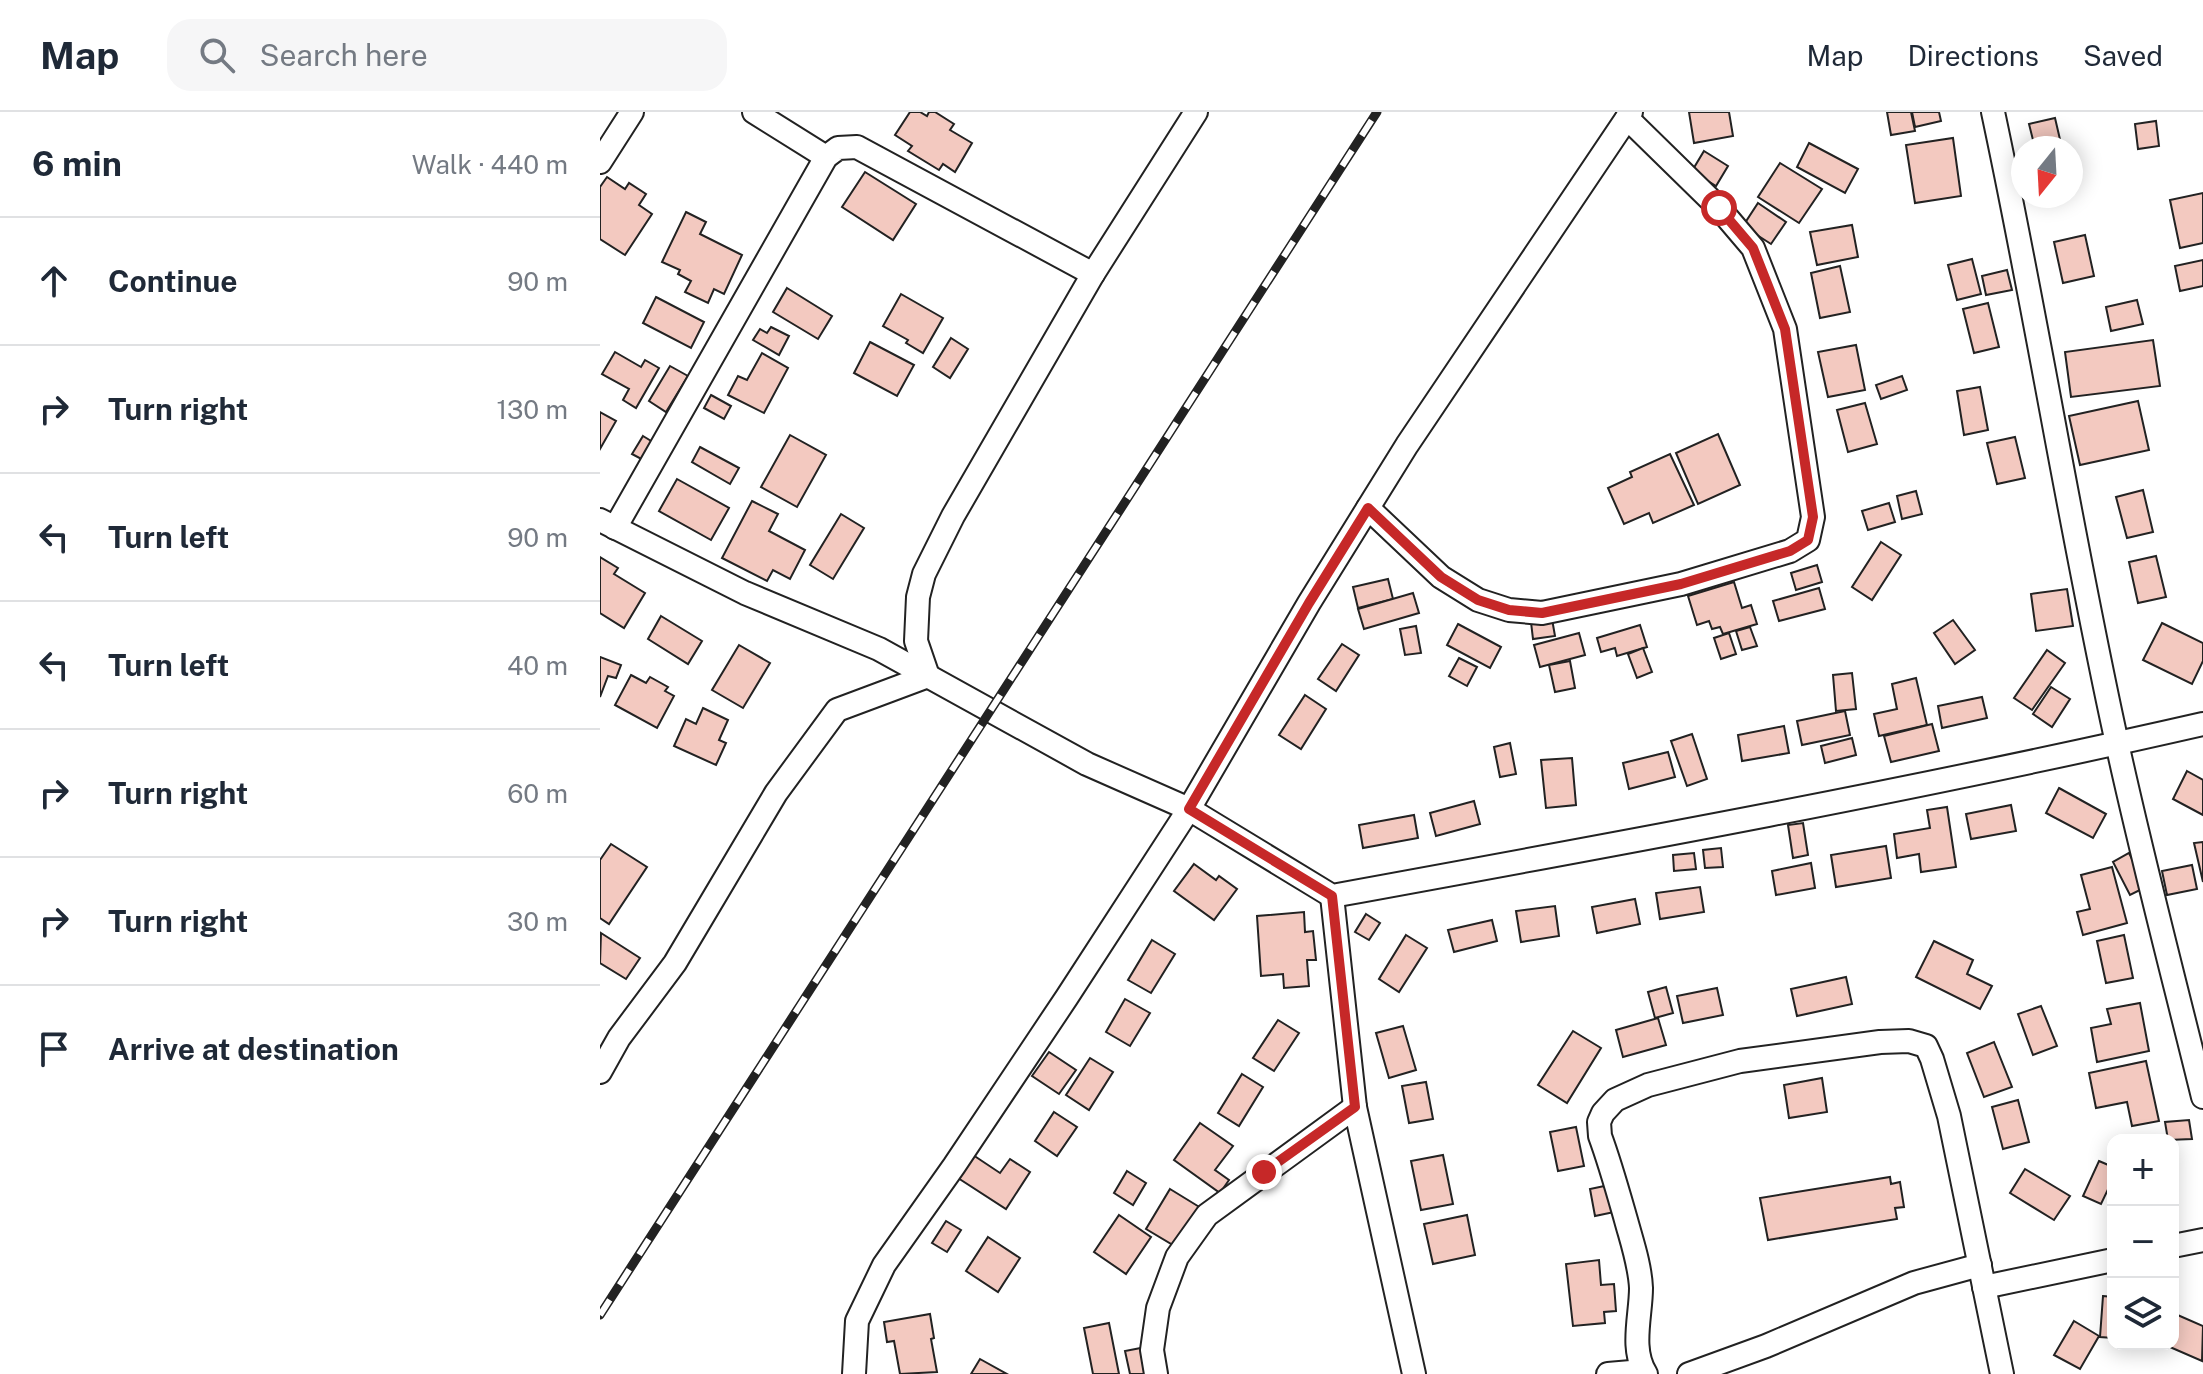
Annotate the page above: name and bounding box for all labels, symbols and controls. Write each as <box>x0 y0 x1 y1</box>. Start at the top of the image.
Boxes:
search box <box>167 19 727 91</box>
text: Map <box>40 33 119 78</box>
icon: search <box>195 33 239 77</box>
text: Search here <box>259 37 428 73</box>
text: Map <box>1807 39 1863 72</box>
text: Directions <box>1907 39 2039 72</box>
text: Saved <box>2083 39 2163 72</box>
north arrow <box>2011 136 2083 208</box>
text: 6 min <box>32 144 122 184</box>
text: Walk · 440 m <box>412 149 568 180</box>
route start <box>1701 190 1737 226</box>
icon: ahead <box>32 259 76 303</box>
text: Continue <box>108 263 238 299</box>
text: 90 m <box>507 266 568 297</box>
icon: right <box>32 387 76 431</box>
text: Turn right <box>108 391 248 427</box>
text: 130 m <box>496 394 568 425</box>
icon: left <box>32 515 76 559</box>
text: Turn left <box>108 519 229 555</box>
text: 90 m <box>507 522 568 553</box>
icon: left <box>32 643 76 687</box>
text: Turn left <box>108 647 229 683</box>
text: 40 m <box>507 650 568 681</box>
icon: right <box>32 771 76 815</box>
text: Turn right <box>108 775 248 811</box>
text: 60 m <box>507 778 568 809</box>
icon: right <box>32 899 76 943</box>
text: Turn right <box>108 903 248 939</box>
text: 30 m <box>507 906 568 937</box>
icon: arrive <box>32 1027 76 1071</box>
text: Arrive at destination <box>108 1031 399 1067</box>
map controls <box>2107 1134 2179 1350</box>
button: + <box>2107 1134 2179 1206</box>
route end <box>1246 1154 1282 1190</box>
button: − <box>2107 1206 2179 1278</box>
button: layers <box>2107 1278 2179 1350</box>

